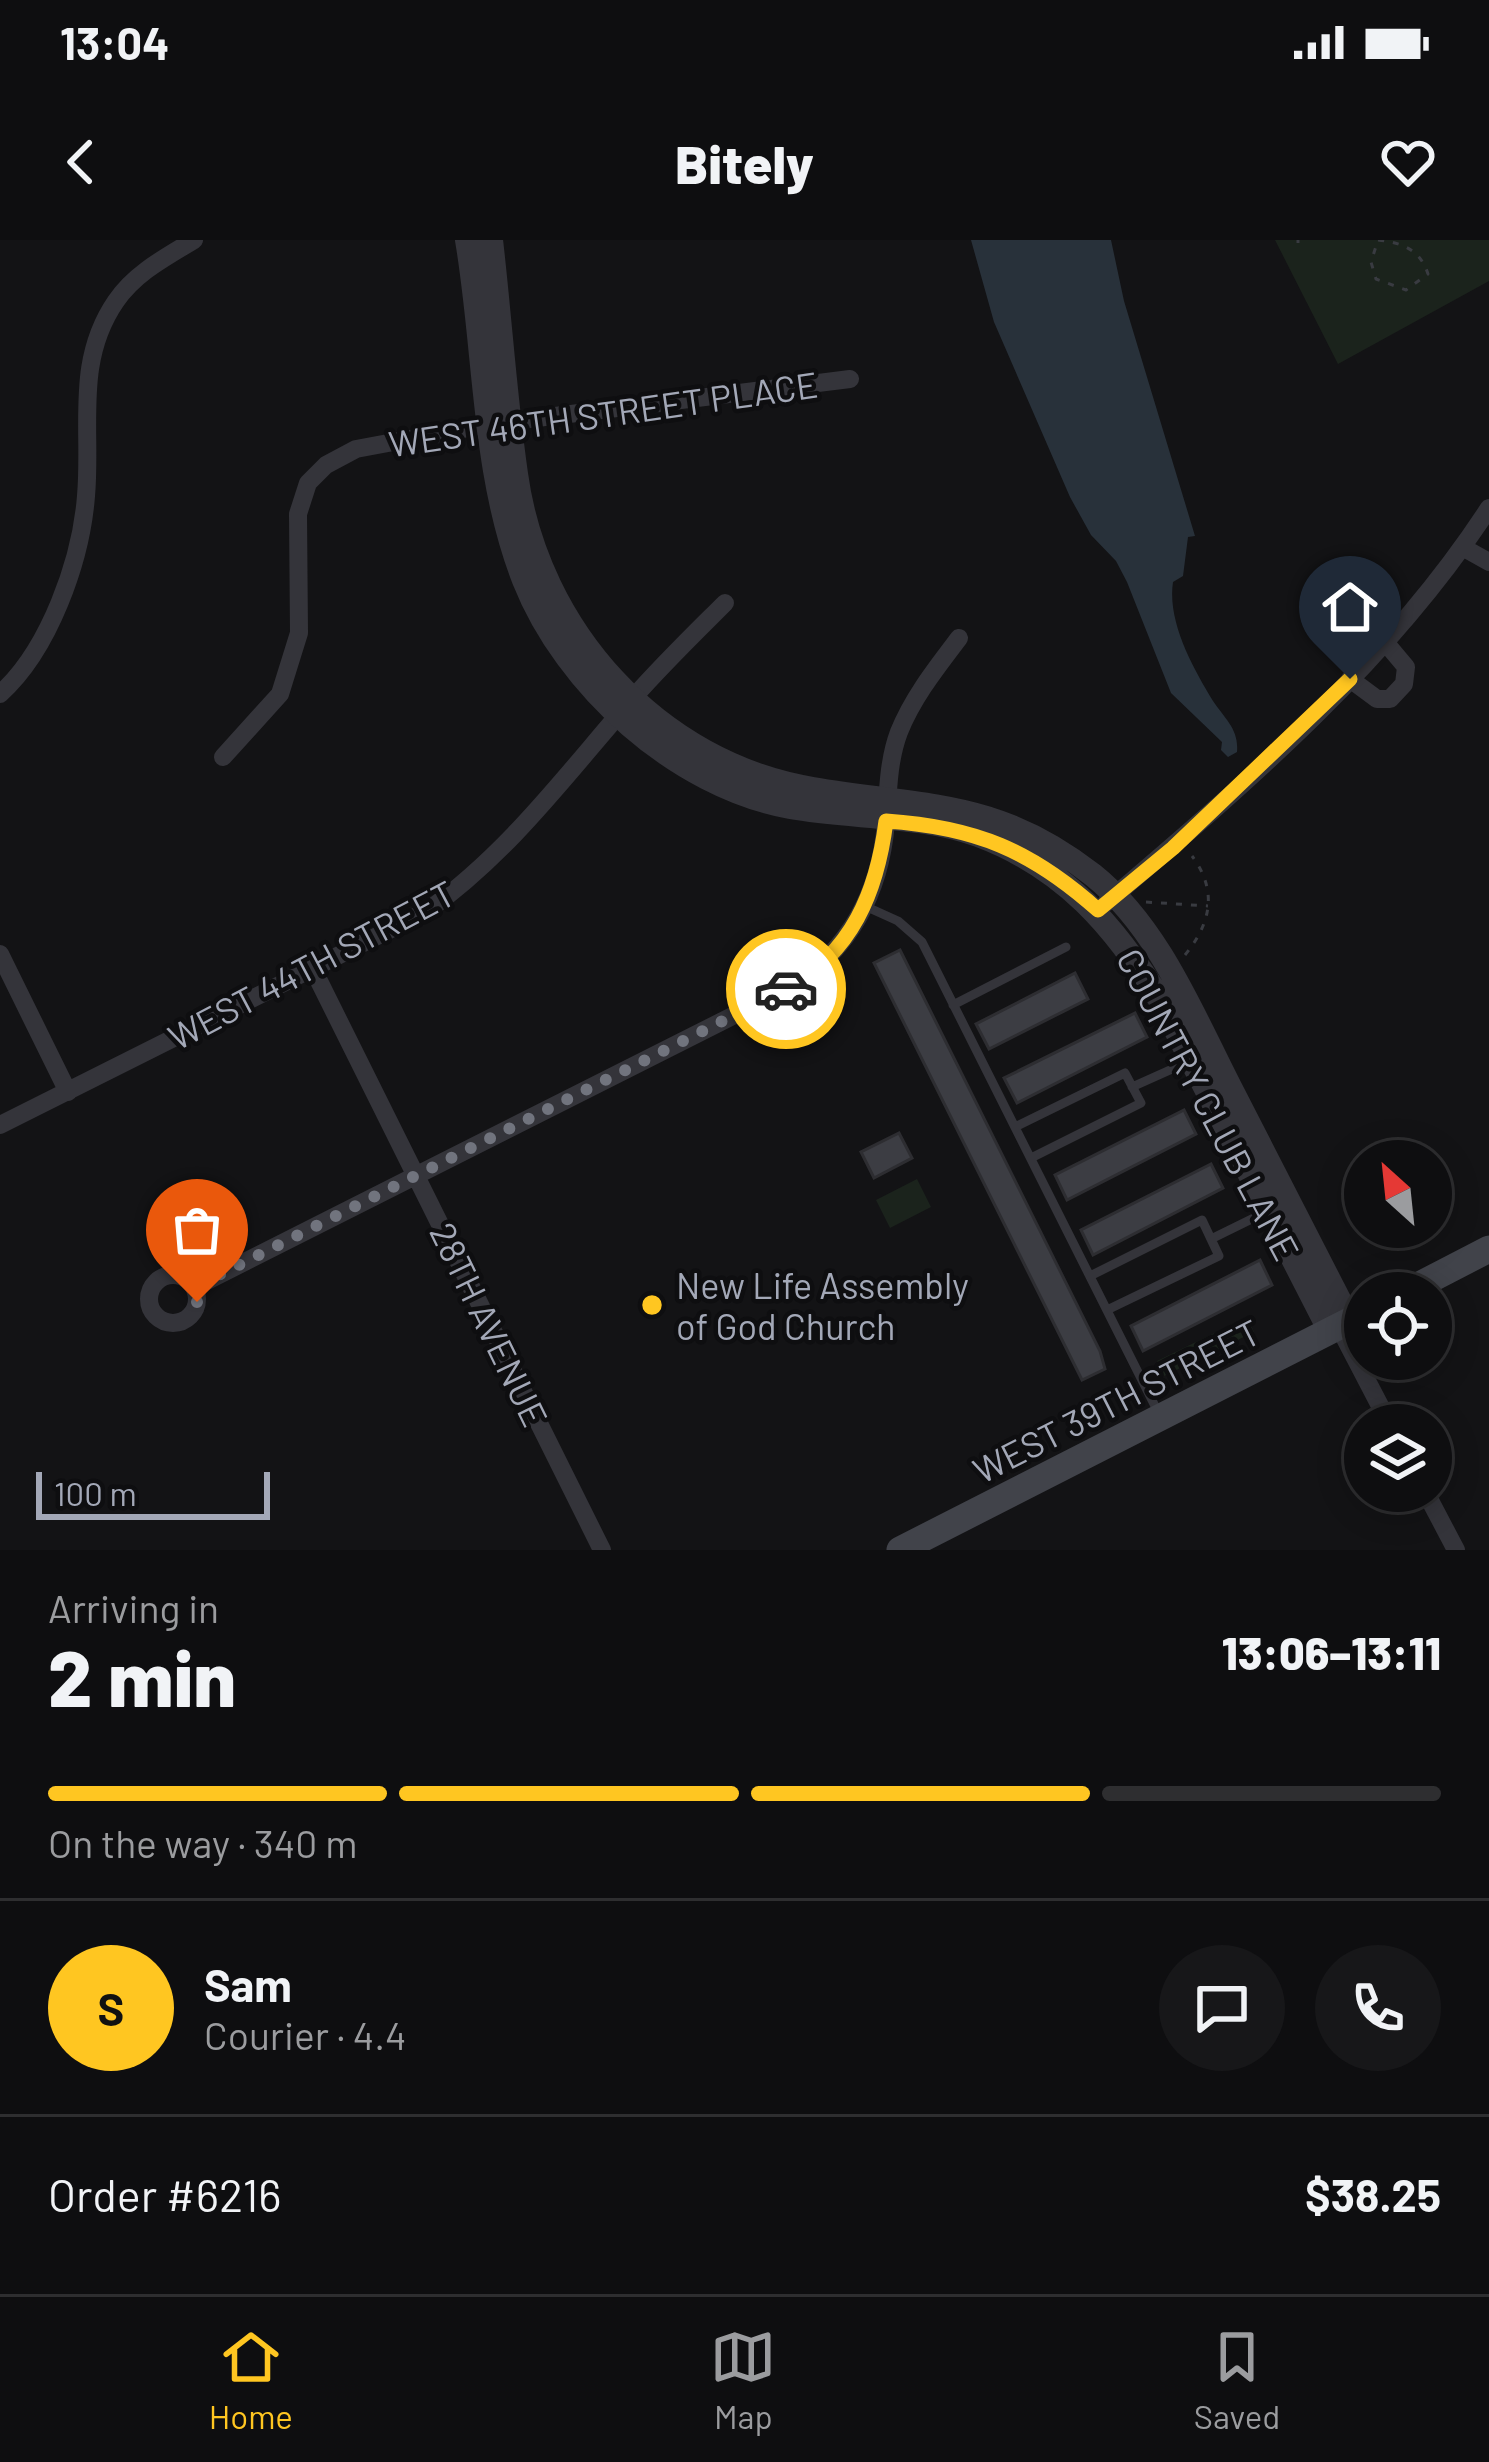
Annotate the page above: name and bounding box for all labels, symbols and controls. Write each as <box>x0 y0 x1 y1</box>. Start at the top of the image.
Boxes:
text: 13:04 <box>60 15 170 69</box>
icon: back <box>48 129 114 195</box>
icon: heart <box>1375 129 1441 195</box>
text: Bitely <box>675 130 814 195</box>
street label: WEST 46TH STREET PLACE <box>386 362 820 464</box>
pin <box>1299 556 1401 679</box>
icon: home <box>1317 574 1383 640</box>
street label: WEST 44TH STREET <box>160 870 462 1058</box>
courier <box>726 929 846 1049</box>
street label: COUNTRY CLUB LANE <box>1109 941 1309 1267</box>
icon: car <box>753 956 819 1022</box>
north arrow <box>1344 1140 1452 1248</box>
map controls <box>1344 1140 1452 1512</box>
pin <box>146 1179 248 1302</box>
icon: bag <box>164 1197 230 1263</box>
street label: 28TH AVENUE <box>422 1215 558 1433</box>
place label: New Life Assembly of God Church <box>676 1263 969 1347</box>
button: locate <box>1344 1272 1452 1380</box>
marker: New Life Assembly of God Church <box>639 1292 665 1318</box>
street label: WEST 39TH STREET <box>965 1309 1267 1491</box>
button: layers <box>1344 1404 1452 1512</box>
scale bar <box>36 1466 270 1519</box>
text: 100 m <box>54 1473 137 1513</box>
text: Arriving in <box>48 1584 219 1631</box>
text: 13:06–13:11 <box>1222 1625 1441 1679</box>
text: 2 min <box>48 1629 236 1723</box>
text: On the way · 340 m <box>48 1819 357 1866</box>
button: chat <box>1159 1945 1285 2071</box>
button: phone <box>1315 1945 1441 2071</box>
text: Sam <box>204 1957 292 2011</box>
text: S <box>98 1981 124 2035</box>
text: Courier · 4.4 <box>204 2011 407 2058</box>
text: Order #6216 <box>48 2167 281 2221</box>
text: $38.25 <box>1305 2167 1441 2221</box>
tab: Home <box>209 2324 293 2436</box>
tab: Map <box>710 2324 776 2436</box>
tab: Saved <box>1194 2324 1280 2436</box>

